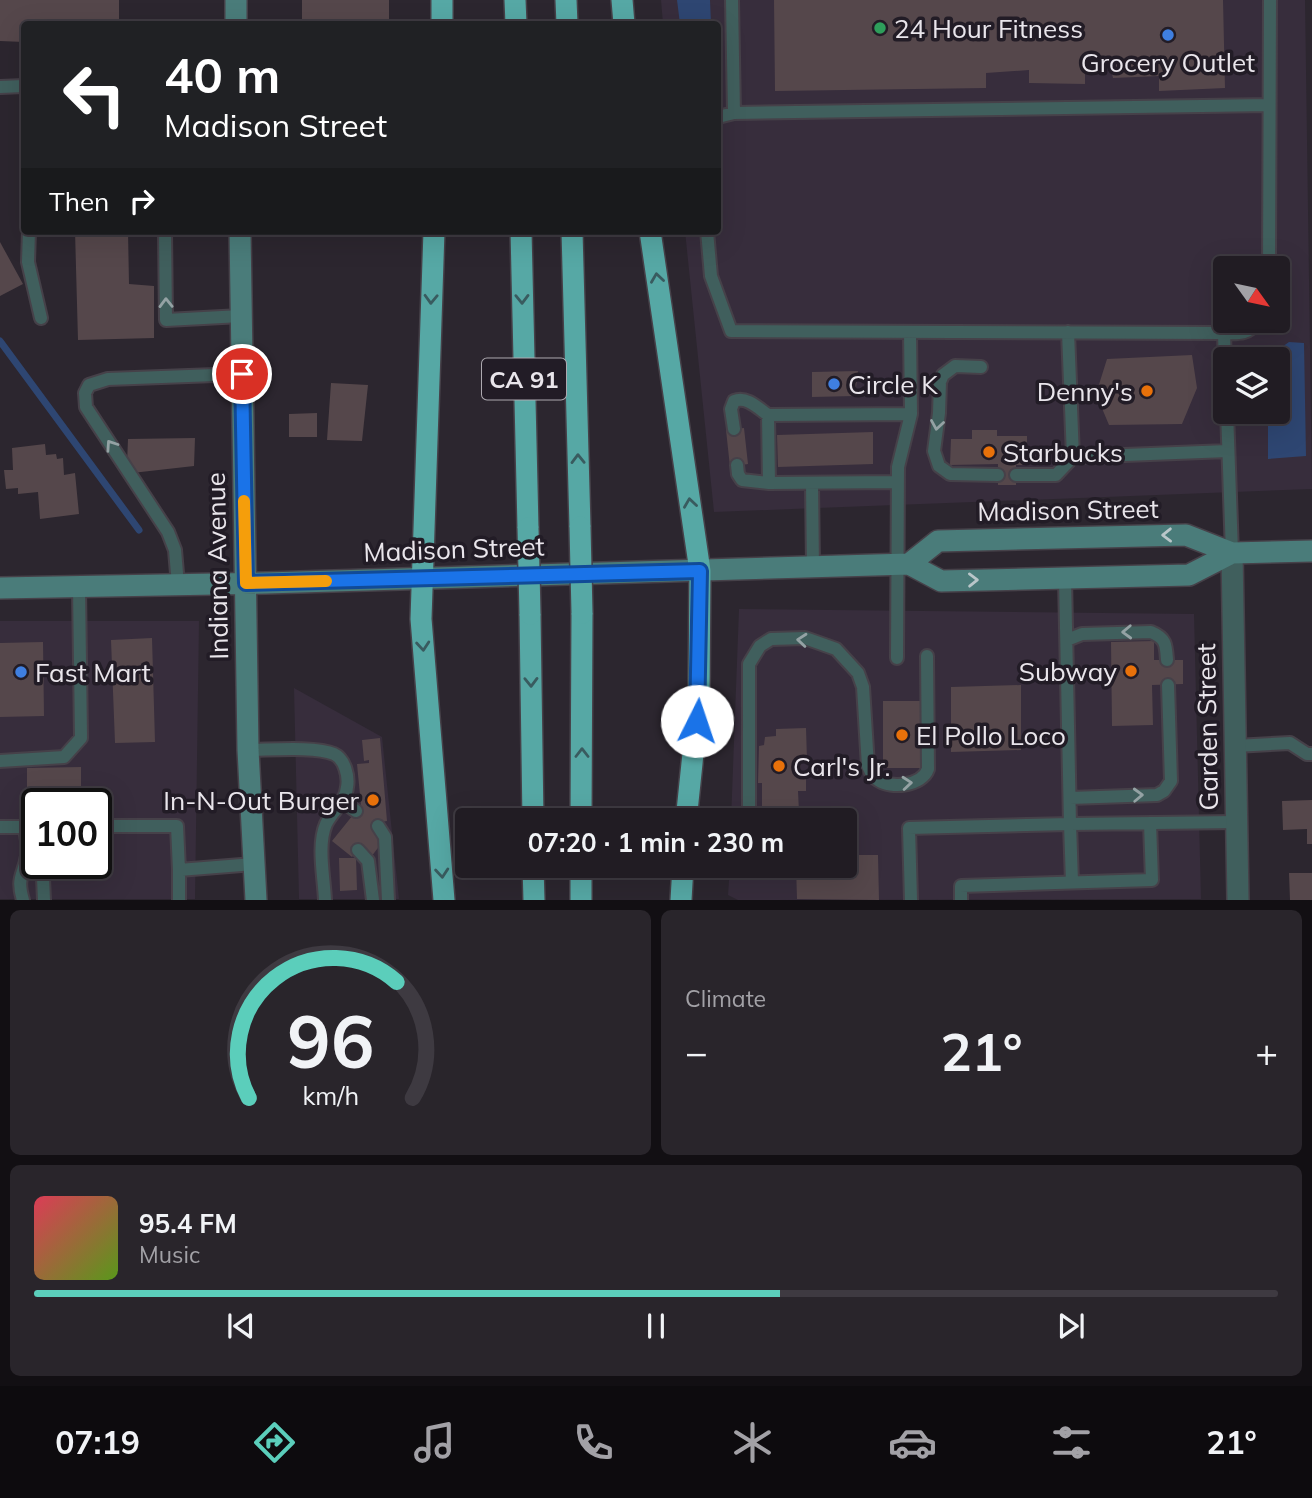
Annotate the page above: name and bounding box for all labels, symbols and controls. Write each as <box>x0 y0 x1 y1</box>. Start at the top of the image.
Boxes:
place label: 24 Hour Fitness <box>894 12 1083 45</box>
marker: 24 Hour Fitness <box>872 20 888 36</box>
marker: Grocery Outlet <box>1160 27 1176 43</box>
text: 40 m <box>164 44 280 105</box>
place label: Grocery Outlet <box>1081 46 1255 79</box>
icon: left <box>49 49 140 140</box>
text: Madison Street <box>164 105 387 145</box>
icon: right <box>123 182 161 220</box>
text: Then <box>49 185 109 218</box>
north arrow <box>1213 256 1290 332</box>
map controls <box>1213 256 1290 424</box>
one-way arrow <box>649 272 664 284</box>
one-way arrow <box>424 294 439 305</box>
one-way arrow <box>515 294 530 305</box>
one-way arrow <box>158 297 174 307</box>
pin <box>212 344 272 404</box>
button: layers <box>1213 347 1290 424</box>
icon: arrive <box>223 355 261 393</box>
road number: CA 91 <box>482 358 566 400</box>
place label: Circle K <box>848 368 938 401</box>
place label: Denny's <box>1037 375 1133 408</box>
marker: Circle K <box>826 376 842 392</box>
marker: Denny's <box>1139 383 1155 399</box>
one-way arrow <box>930 420 945 431</box>
place label: Starbucks <box>1003 436 1123 469</box>
one-way arrow <box>107 440 119 453</box>
marker: Starbucks <box>981 444 997 460</box>
one-way arrow <box>571 453 586 464</box>
street label: Indiana Avenue <box>199 472 235 660</box>
street label: Madison Street <box>977 492 1159 528</box>
one-way arrow <box>683 497 698 509</box>
one-way arrow <box>1161 528 1172 543</box>
street label: Madison Street <box>363 529 545 569</box>
one-way arrow <box>968 573 979 588</box>
one-way arrow <box>1121 625 1132 640</box>
one-way arrow <box>796 633 807 648</box>
one-way arrow <box>415 641 430 652</box>
street label: Garden Street <box>1189 643 1225 811</box>
place label: Subway <box>1019 655 1117 688</box>
place label: Fast Mart <box>35 656 150 689</box>
marker: Subway <box>1123 663 1139 679</box>
marker: Fast Mart <box>13 664 29 680</box>
one-way arrow <box>523 677 538 688</box>
position arrow <box>660 684 734 758</box>
place label: El Pollo Loco <box>916 719 1066 752</box>
marker: El Pollo Loco <box>894 727 910 743</box>
one-way arrow <box>574 747 589 758</box>
place label: Carl's Jr. <box>793 750 890 783</box>
marker: Carl's Jr. <box>771 758 787 774</box>
one-way arrow <box>902 776 913 791</box>
place label: In-N-Out Burger <box>163 784 360 817</box>
speed limit sign: 100 <box>21 788 112 879</box>
one-way arrow <box>1133 788 1144 803</box>
marker: In-N-Out Burger <box>365 792 381 808</box>
text: 07:20 · 1 min · 230 m <box>528 826 784 859</box>
one-way arrow <box>434 868 449 879</box>
text: Climate <box>685 984 766 1013</box>
text: 96 <box>287 996 374 1087</box>
text: 21° <box>940 1019 1023 1084</box>
text: − <box>685 1028 708 1076</box>
text: + <box>1255 1028 1278 1076</box>
text: km/h <box>302 1080 359 1111</box>
text: 95.4 FM <box>139 1207 237 1240</box>
text: Music <box>139 1240 200 1269</box>
icon: previous <box>222 1307 260 1345</box>
icon: pause <box>637 1307 675 1345</box>
icon: next <box>1052 1307 1090 1345</box>
icon: directions <box>250 1418 299 1467</box>
icon: music <box>410 1418 459 1467</box>
icon: phone <box>569 1418 618 1467</box>
icon: climate <box>728 1418 777 1467</box>
icon: car <box>888 1418 937 1467</box>
icon: filters <box>1047 1418 1096 1467</box>
text: 07:19 <box>55 1422 140 1462</box>
text: 21° <box>1206 1422 1257 1462</box>

